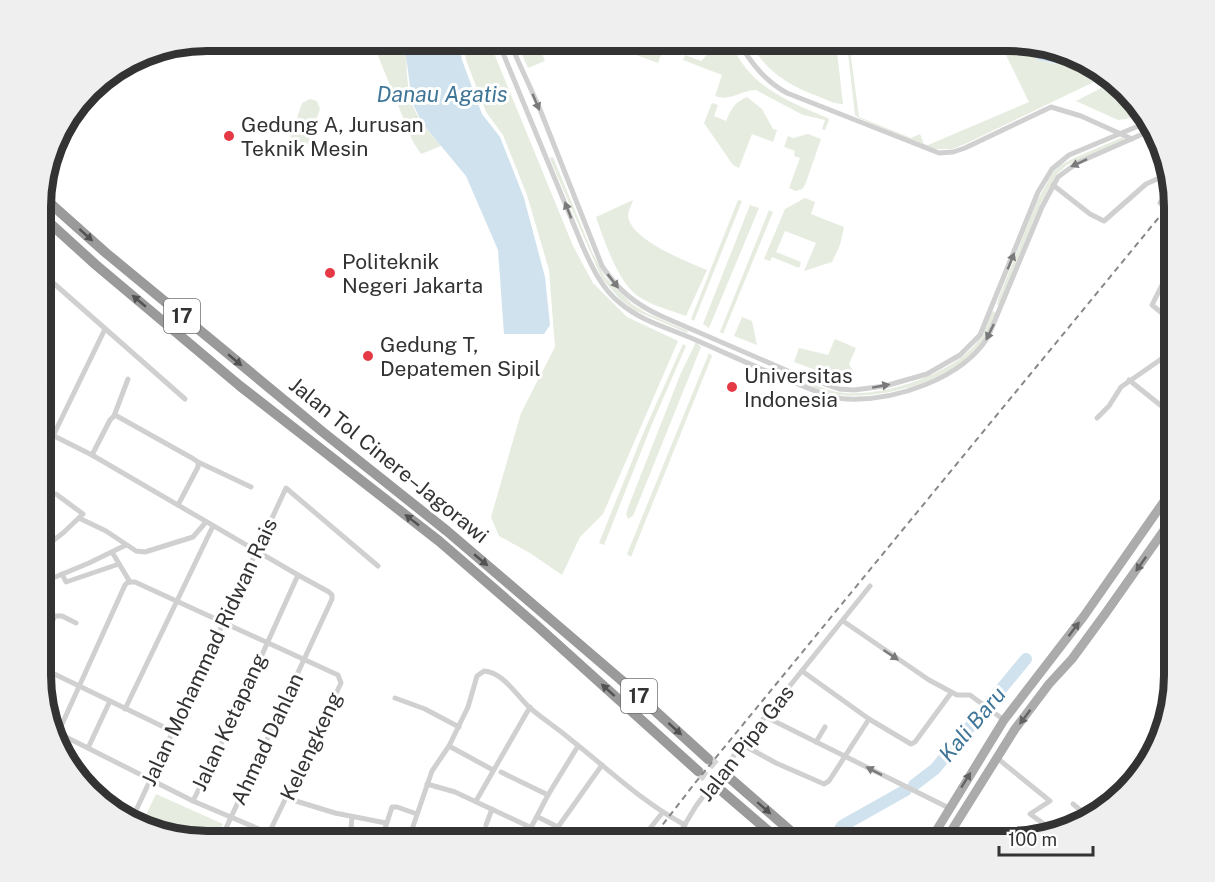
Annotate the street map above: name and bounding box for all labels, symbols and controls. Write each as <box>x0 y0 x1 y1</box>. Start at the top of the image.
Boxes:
water label: Danau Agatis <box>376 81 508 107</box>
one-way arrow <box>532 93 541 111</box>
place label: Gedung A, Jurusan Teknik Mesin <box>241 112 424 161</box>
marker: Gedung A, Jurusan Teknik Mesin <box>222 129 236 143</box>
one-way arrow <box>1070 158 1087 167</box>
one-way arrow <box>563 200 573 218</box>
one-way arrow <box>78 228 94 241</box>
place label: Politeknik Negeri Jakarta <box>342 249 483 298</box>
one-way arrow <box>1006 251 1016 269</box>
marker: Politeknik Negeri Jakarta <box>323 266 337 280</box>
one-way arrow <box>607 272 619 288</box>
one-way arrow <box>132 295 147 308</box>
road number: 17 <box>164 299 200 333</box>
one-way arrow <box>985 323 995 340</box>
place label: Gedung T, Depatemen Sipil <box>380 332 541 381</box>
marker: Gedung T, Depatemen Sipil <box>361 349 375 363</box>
one-way arrow <box>227 353 243 366</box>
place label: Universitas Indonesia <box>744 363 853 412</box>
street label: Jalan Tol Cinere–Jagorawi <box>284 372 494 548</box>
marker: Universitas Indonesia <box>725 380 739 394</box>
one-way arrow <box>871 381 890 390</box>
street label: Jalan Mohammad Ridwan Rais <box>136 514 282 790</box>
one-way arrow <box>404 514 419 526</box>
one-way arrow <box>473 553 488 566</box>
one-way arrow <box>1135 556 1147 572</box>
one-way arrow <box>1068 622 1080 638</box>
street label: Jalan Ketapang <box>186 649 272 795</box>
one-way arrow <box>883 649 899 660</box>
street label: Ahmad Dahlan <box>226 669 308 809</box>
road number: 17 <box>621 679 657 713</box>
street label: Jalan Pipa Gas <box>693 680 799 806</box>
water label: Kali Baru <box>933 681 1011 767</box>
one-way arrow <box>601 684 616 697</box>
street label: Kelengkeng <box>275 688 347 804</box>
one-way arrow <box>1019 709 1031 724</box>
one-way arrow <box>667 722 682 736</box>
one-way arrow <box>865 766 882 776</box>
one-way arrow <box>961 772 972 788</box>
one-way arrow <box>756 801 771 814</box>
scale bar <box>999 819 1094 857</box>
text: 100 m <box>1008 829 1057 850</box>

